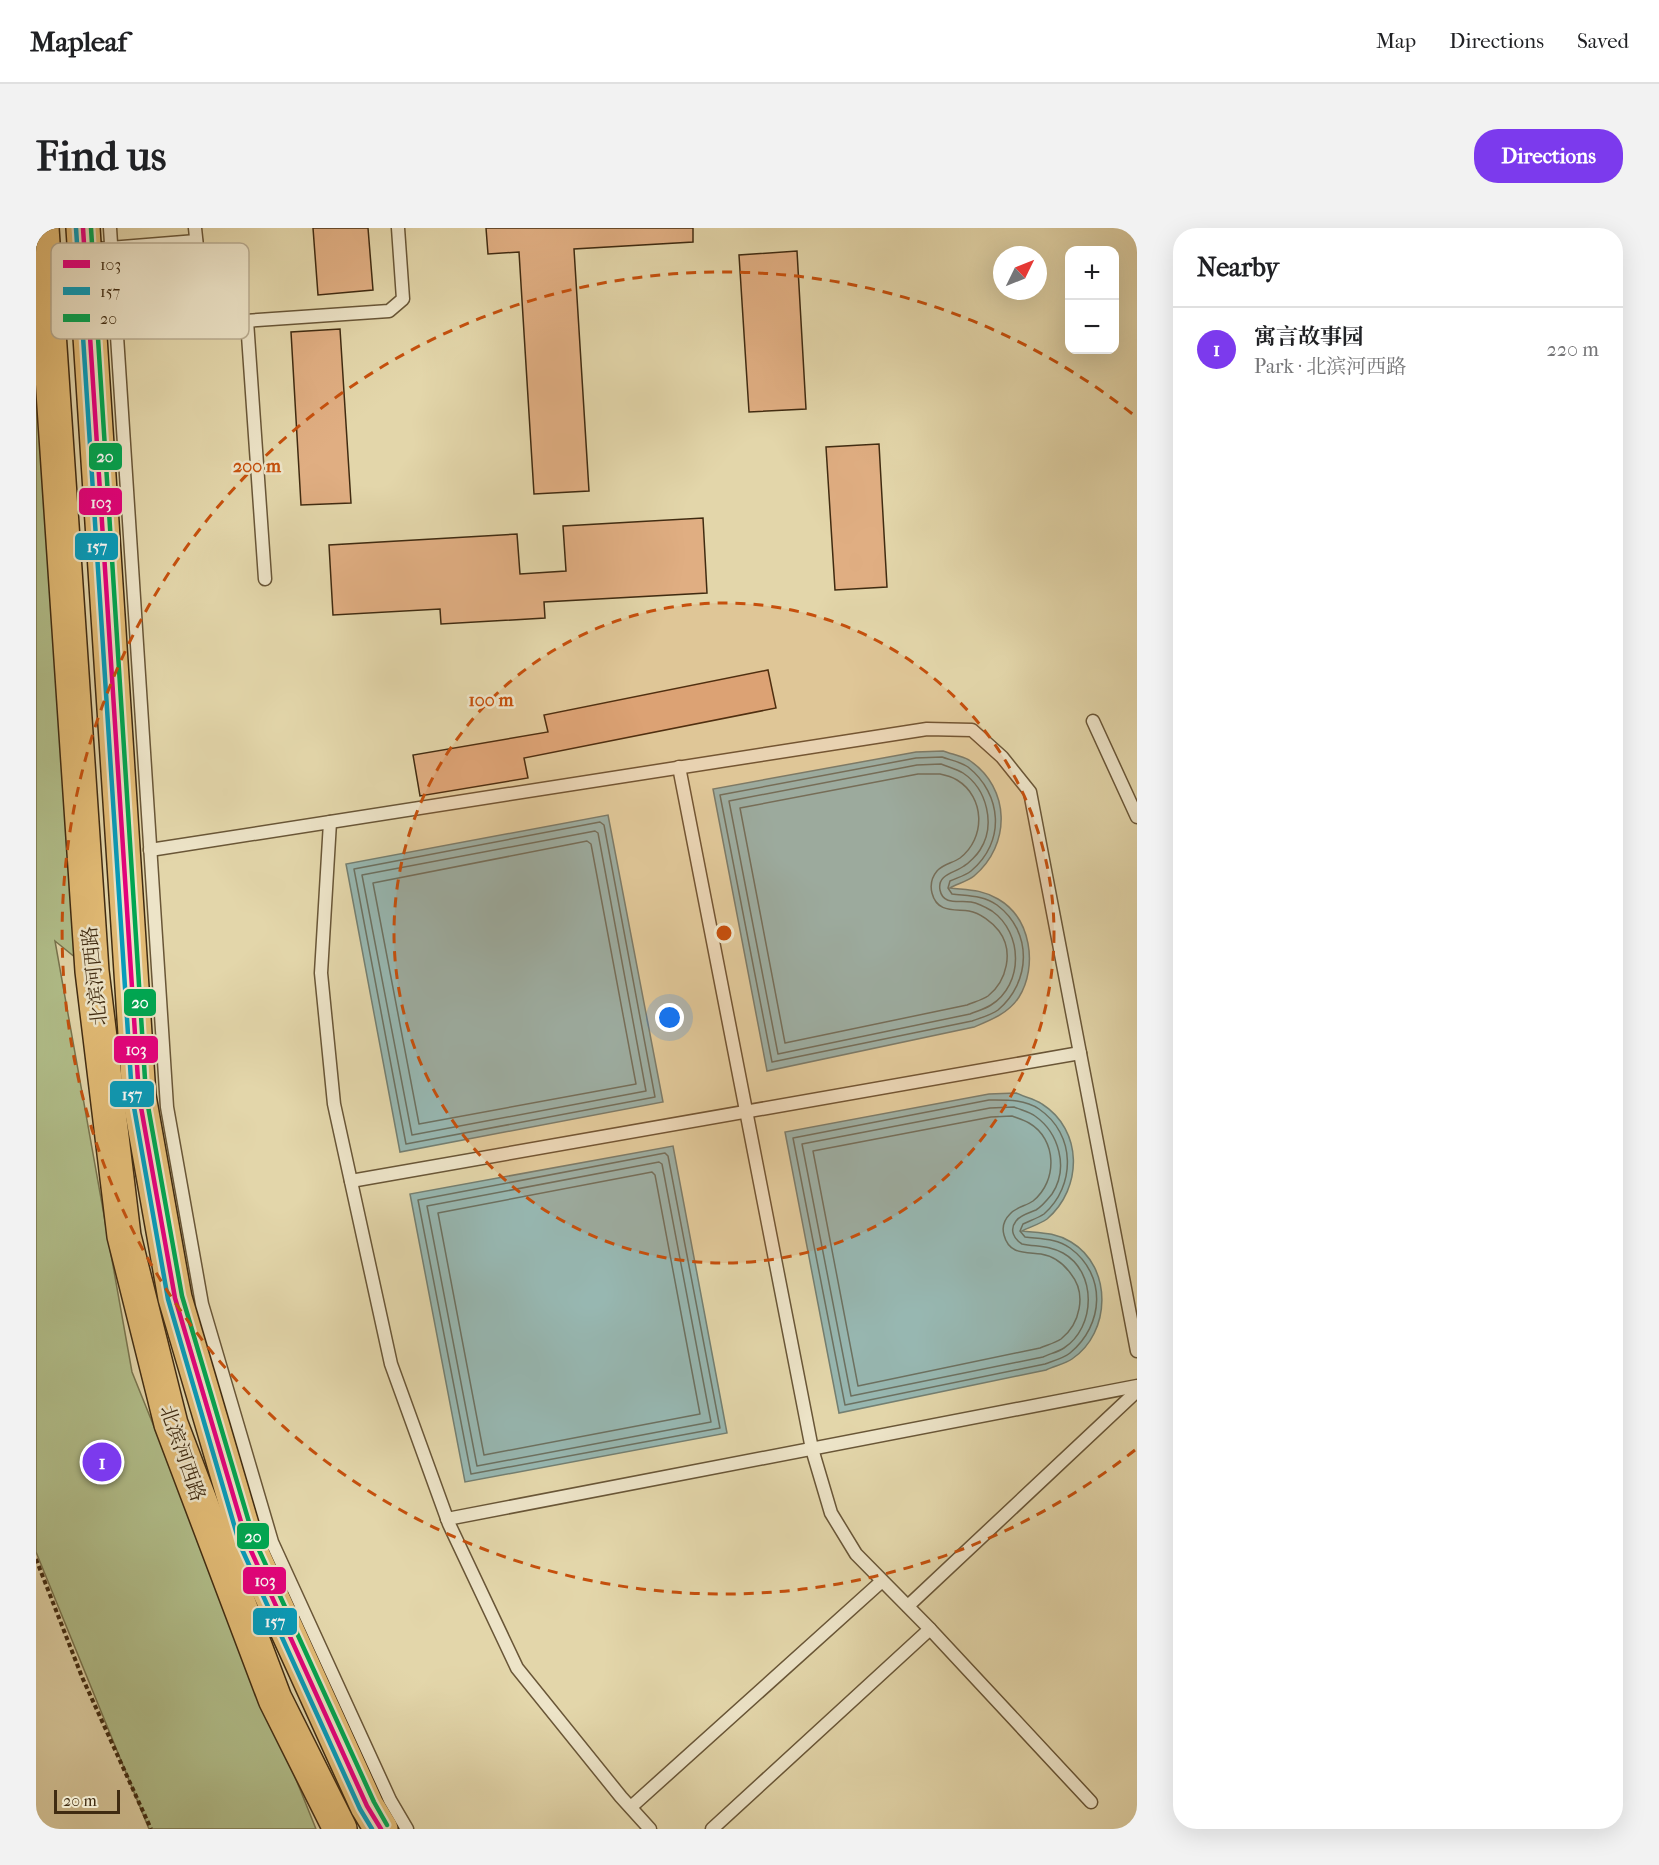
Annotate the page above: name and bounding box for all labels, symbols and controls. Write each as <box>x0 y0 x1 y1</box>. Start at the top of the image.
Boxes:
text: Mapleaf <box>30 25 127 58</box>
text: Map <box>1376 29 1416 53</box>
text: Directions <box>1449 29 1544 53</box>
text: Saved <box>1577 29 1629 53</box>
button: Directions <box>1474 129 1623 183</box>
text: Find us <box>36 132 166 181</box>
legend <box>51 243 249 339</box>
north arrow <box>993 246 1047 300</box>
map controls <box>1065 246 1119 354</box>
button: + <box>1065 246 1119 300</box>
text: Nearby <box>1197 252 1279 283</box>
text: 103 <box>100 255 121 274</box>
text: 157 <box>100 282 121 301</box>
button: − <box>1065 300 1119 354</box>
text: 20 <box>100 309 117 328</box>
text: 寓言故事园 <box>1254 324 1364 350</box>
text: 1 <box>1213 338 1220 361</box>
text: 220 m <box>1546 338 1599 361</box>
text: Park · 北滨河西路 <box>1254 355 1406 378</box>
line badge: 20 <box>88 442 123 471</box>
text: 20 <box>96 447 114 466</box>
text: 200 m <box>233 456 282 477</box>
line badge: 103 <box>78 487 123 516</box>
text: 103 <box>90 493 112 513</box>
line badge: 157 <box>74 532 119 561</box>
text: 157 <box>87 537 107 556</box>
text: 100 m <box>468 690 515 711</box>
centre of rings <box>714 923 734 943</box>
street label: 北滨河西路 <box>78 925 111 1027</box>
line badge: 20 <box>123 988 157 1017</box>
text: 20 <box>131 993 149 1012</box>
your location <box>655 1003 684 1032</box>
line badge: 103 <box>113 1035 159 1064</box>
text: 103 <box>125 1040 147 1060</box>
line badge: 157 <box>109 1080 155 1108</box>
text: 157 <box>122 1085 142 1104</box>
street label: 北滨河西路 <box>155 1402 210 1504</box>
pin: 1 <box>82 1440 122 1484</box>
line badge: 20 <box>236 1522 270 1550</box>
text: 20 <box>244 1527 262 1546</box>
line badge: 103 <box>242 1566 287 1595</box>
text: 103 <box>254 1571 276 1591</box>
line badge: 157 <box>252 1607 298 1636</box>
text: 157 <box>265 1612 285 1631</box>
scale bar <box>54 1787 120 1814</box>
text: 20 m <box>63 1791 97 1810</box>

